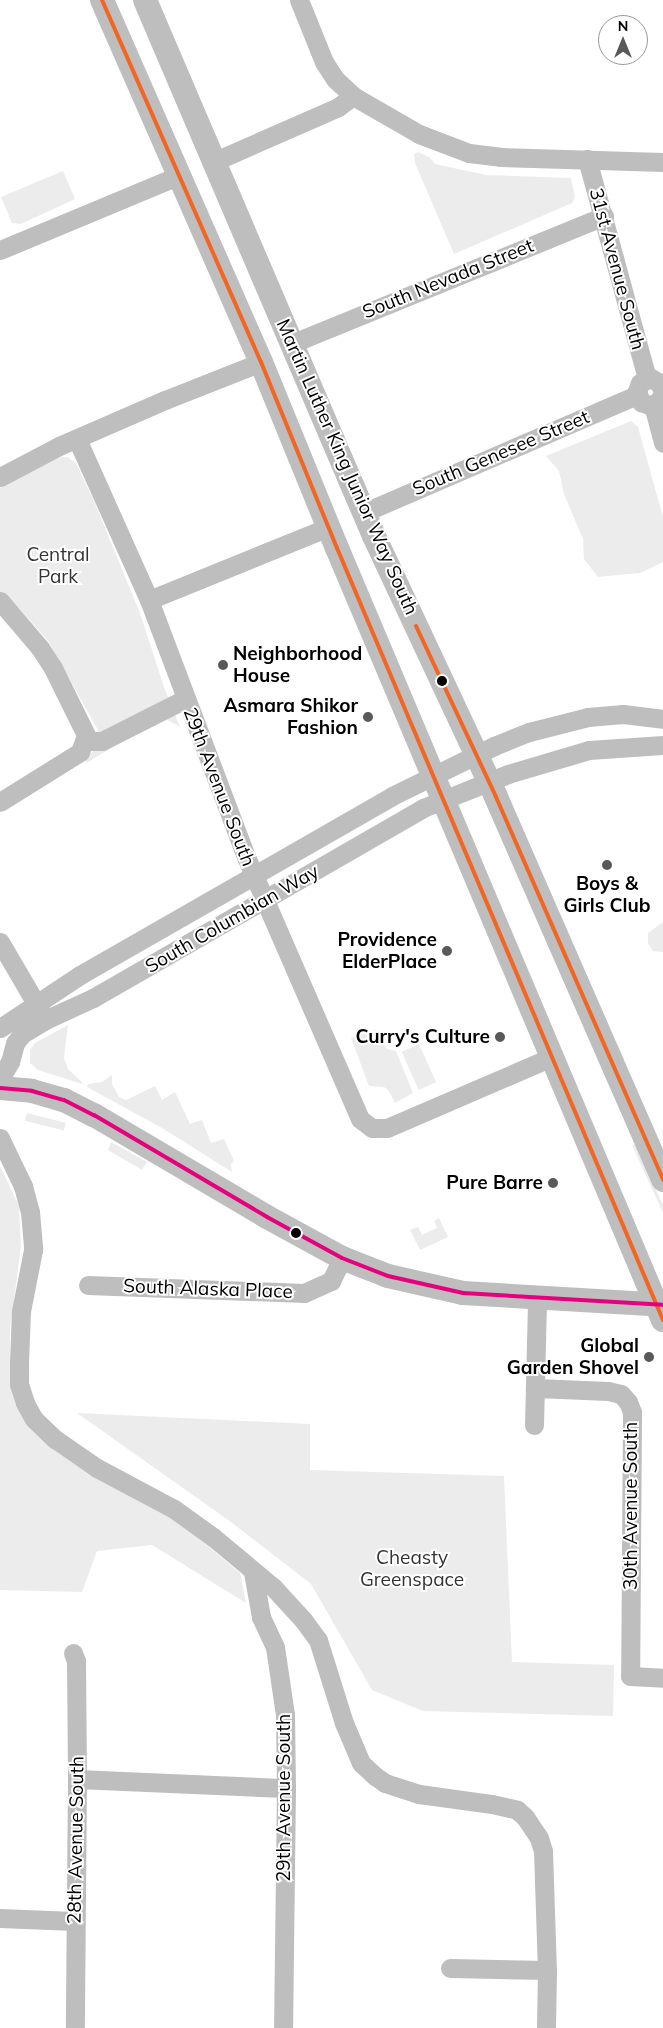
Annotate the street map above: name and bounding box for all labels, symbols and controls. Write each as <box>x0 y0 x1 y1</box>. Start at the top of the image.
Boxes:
north arrow <box>598 15 648 65</box>
text: N <box>618 17 628 35</box>
street label: 31st Avenue South <box>584 186 650 352</box>
street label: South Nevada Street <box>359 234 537 324</box>
street label: Martin Luther King Junior Way South <box>271 316 423 618</box>
street label: South Genesee Street <box>409 405 593 501</box>
park label: Central Park <box>26 544 90 588</box>
place label: Neighborhood House <box>233 643 362 687</box>
marker: Neighborhood House <box>217 659 229 671</box>
unlabelled marker <box>437 676 447 686</box>
place label: Asmara Shikor Fashion <box>223 695 358 739</box>
street label: 29th Avenue South <box>178 704 260 870</box>
marker: Asmara Shikor Fashion <box>362 711 374 723</box>
marker: Boys & Girls Club <box>601 859 613 871</box>
street label: South Columbian Way <box>141 860 323 978</box>
place label: Boys & Girls Club <box>563 873 651 917</box>
place label: Providence ElderPlace <box>337 929 437 973</box>
marker: Providence ElderPlace <box>441 945 453 957</box>
place label: Curry's Culture <box>355 1026 490 1048</box>
marker: Curry's Culture <box>494 1031 506 1043</box>
place label: Pure Barre <box>446 1172 543 1194</box>
marker: Pure Barre <box>547 1177 559 1189</box>
unlabelled marker <box>291 1228 301 1238</box>
street label: South Alaska Place <box>123 1275 293 1303</box>
place label: Global Garden Shovel <box>507 1335 639 1379</box>
marker: Global Garden Shovel <box>643 1351 655 1363</box>
street label: 30th Avenue South <box>620 1422 642 1590</box>
park label: Cheasty Greenspace <box>360 1547 464 1591</box>
street label: 29th Avenue South <box>273 1714 295 1882</box>
street label: 28th Avenue South <box>63 1756 89 1924</box>

